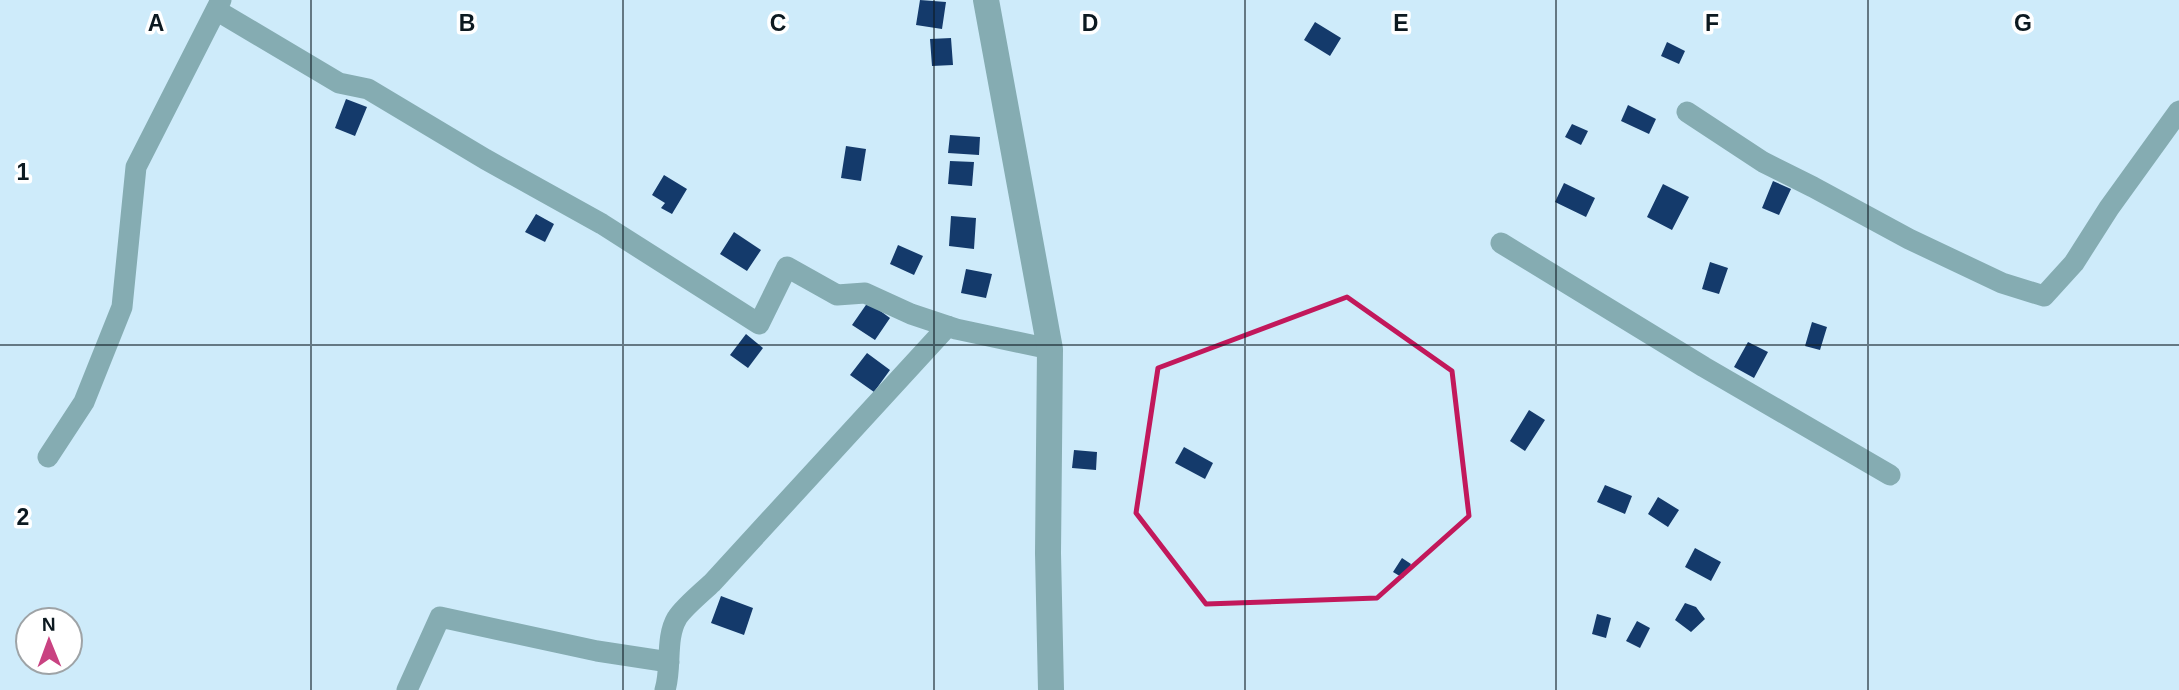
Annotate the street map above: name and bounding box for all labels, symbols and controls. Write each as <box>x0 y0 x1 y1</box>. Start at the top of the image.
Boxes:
text: A <box>148 10 164 36</box>
text: B <box>459 10 475 36</box>
text: C <box>770 10 786 36</box>
text: D <box>1082 10 1098 36</box>
text: E <box>1393 10 1409 36</box>
text: F <box>1705 10 1719 36</box>
text: G <box>2014 10 2032 36</box>
text: 1 <box>17 159 30 185</box>
text: 2 <box>17 504 29 530</box>
north arrow <box>14 606 84 676</box>
text: N <box>42 614 56 635</box>

